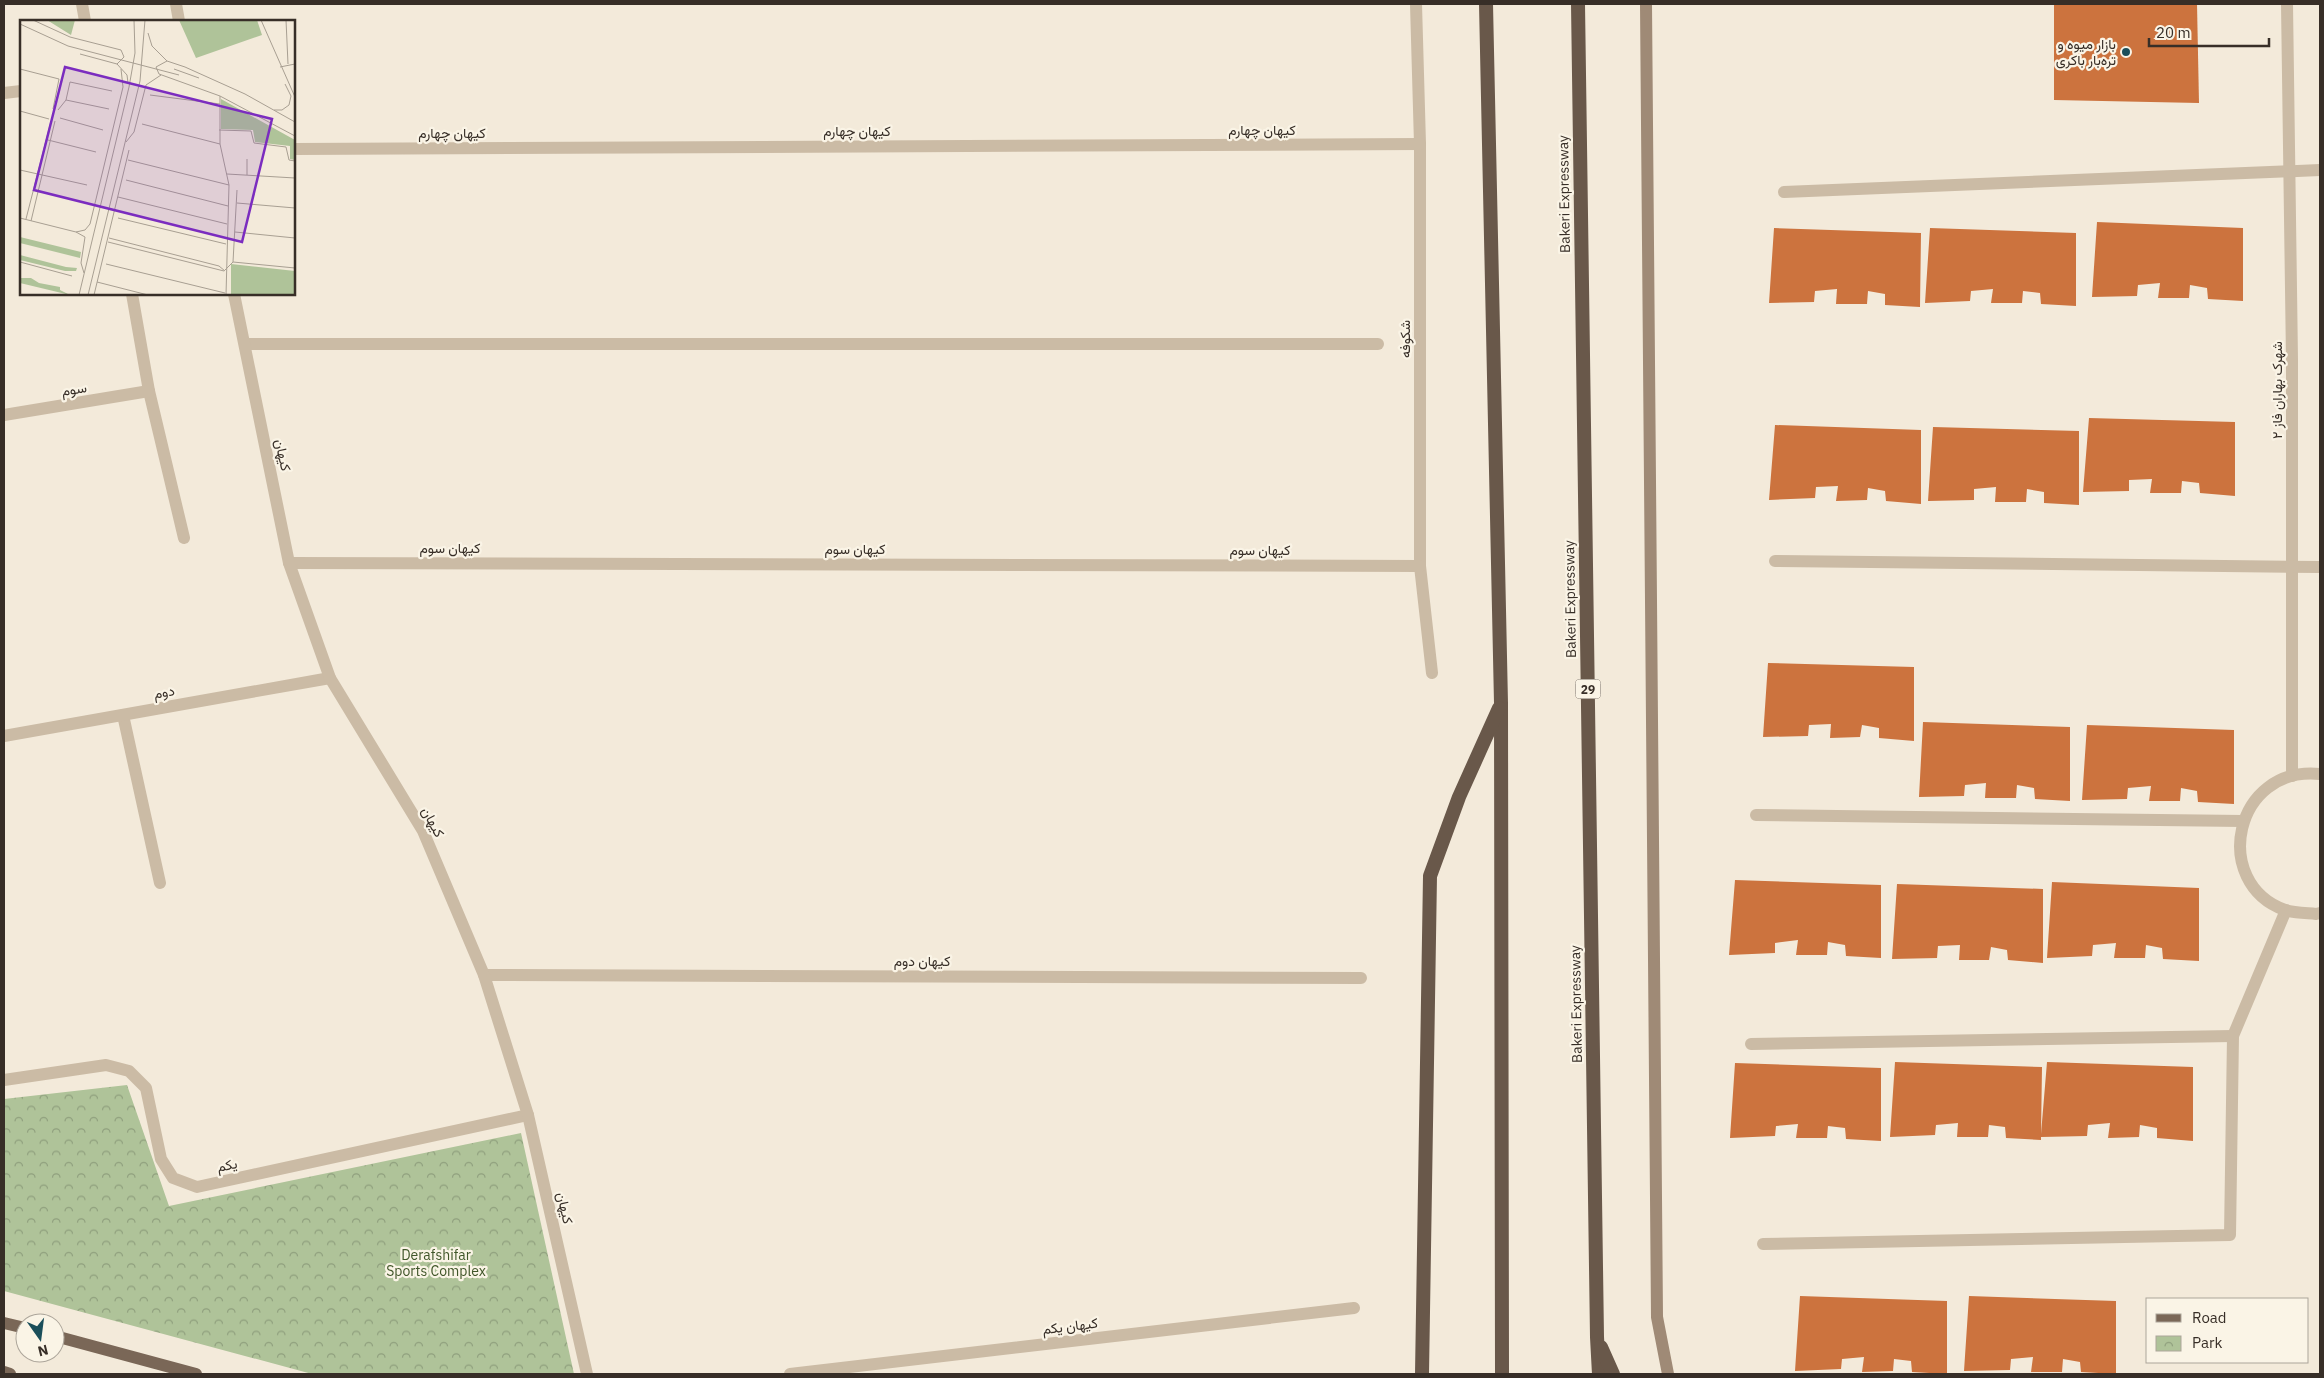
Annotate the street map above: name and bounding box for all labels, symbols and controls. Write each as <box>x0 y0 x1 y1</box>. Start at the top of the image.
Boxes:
scale bar <box>2149 15 2269 47</box>
inset map <box>20 20 295 295</box>
text: 20 m <box>2156 23 2191 42</box>
place label: بازار میوه و تره‌بار باکری <box>2056 35 2116 69</box>
marker: بازار میوه و تره‌بار باکری <box>2120 46 2132 58</box>
street label: کیهان چهارم <box>1228 121 1296 140</box>
street label: کیهان چهارم <box>823 122 891 141</box>
street label: کیهان چهارم <box>418 124 486 143</box>
street label: Bakeri Expressway <box>1554 135 1574 253</box>
street label: شکوفه <box>1396 320 1414 358</box>
street label: شهرک بهاران فاز ۲ <box>2268 341 2286 439</box>
street label: سوم <box>60 378 88 400</box>
street label: کیهان <box>271 437 295 473</box>
street label: کیهان سوم <box>419 539 481 557</box>
street label: کیهان سوم <box>824 540 886 558</box>
street label: Bakeri Expressway <box>1560 540 1580 658</box>
street label: کیهان سوم <box>1229 541 1291 559</box>
road number: 29 <box>1576 680 1600 699</box>
street label: دوم <box>152 681 176 703</box>
street label: کیهان <box>418 804 448 840</box>
street label: Bakeri Expressway <box>1566 945 1586 1063</box>
street label: کیهان دوم <box>894 952 950 970</box>
street label: یکم <box>215 1154 239 1176</box>
street label: کیهان <box>553 1190 577 1226</box>
park label: Derafshifar Sports Complex <box>386 1246 486 1280</box>
legend <box>2146 1298 2309 1363</box>
text: Road <box>2192 1308 2227 1327</box>
north arrow <box>15 1313 65 1363</box>
street label: کیهان یکم <box>1041 1314 1099 1338</box>
text: Park <box>2192 1333 2222 1352</box>
text: N <box>36 1341 50 1361</box>

